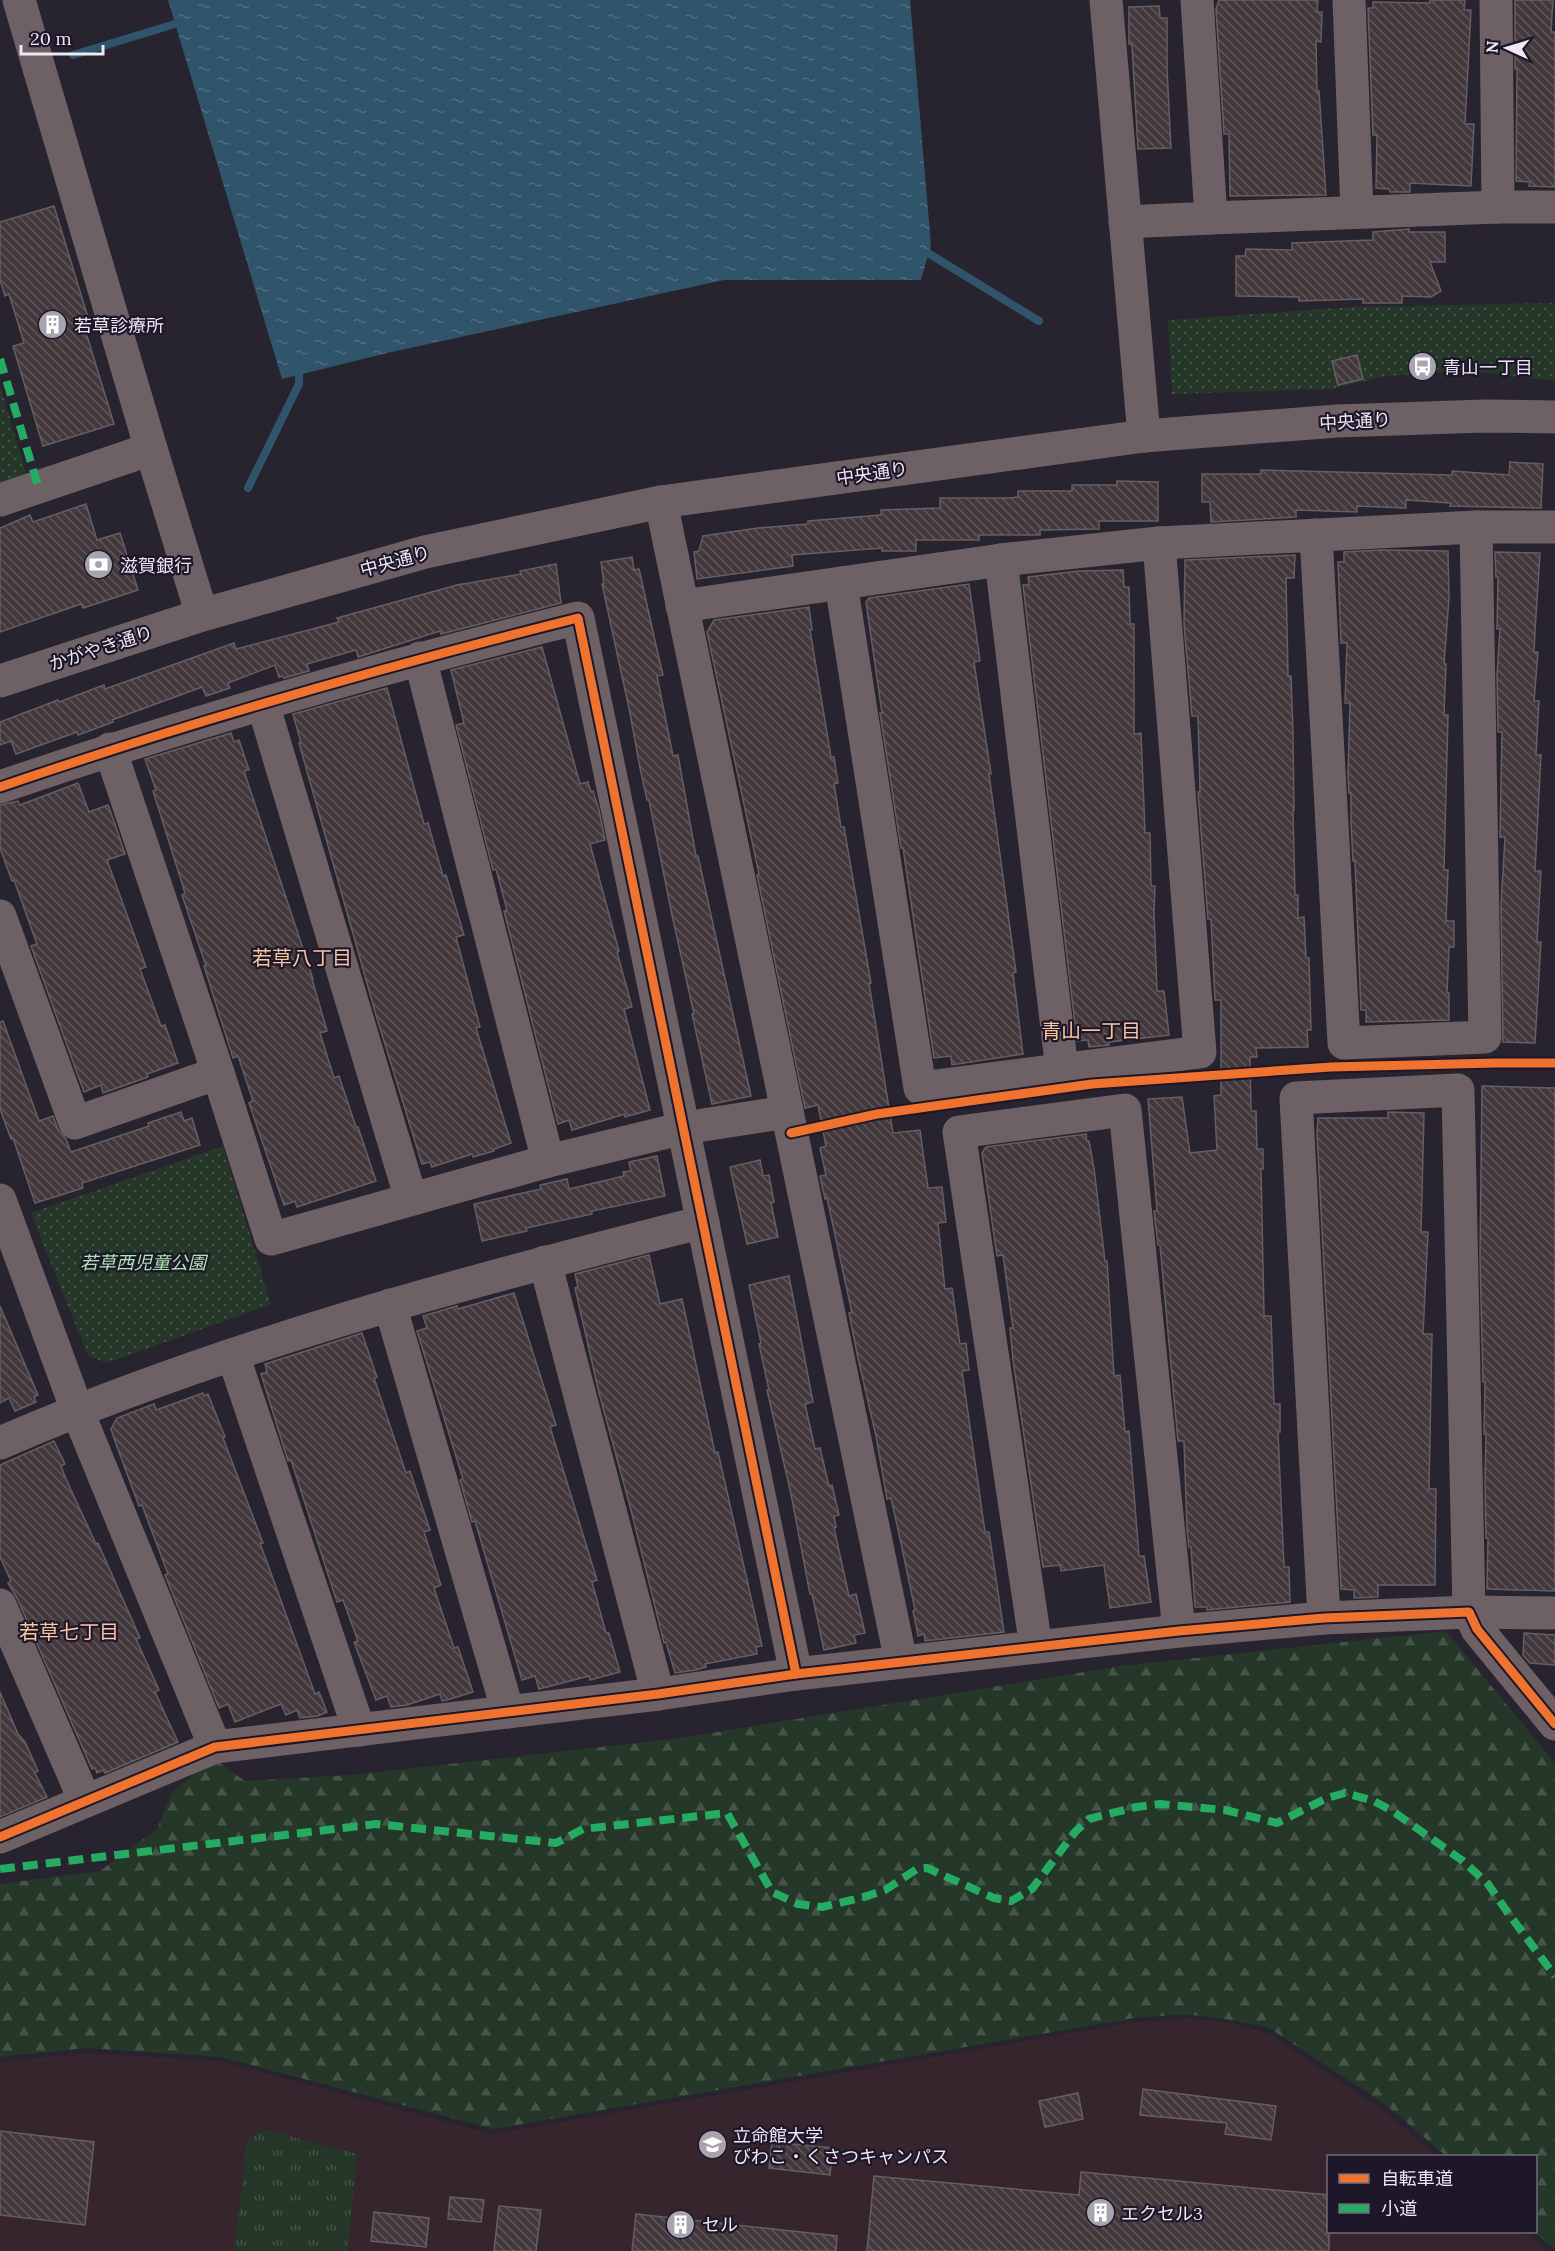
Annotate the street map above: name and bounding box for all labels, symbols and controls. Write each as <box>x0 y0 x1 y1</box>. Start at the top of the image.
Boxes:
scale bar <box>21 18 104 56</box>
north arrow <box>1477 18 1537 78</box>
text: 20 m <box>30 27 72 50</box>
text: N <box>1482 40 1502 54</box>
building icon: 若草診療所 <box>37 309 69 341</box>
place label: 若草診療所 <box>74 314 164 337</box>
bus stop icon: 青山一丁目 <box>1406 351 1438 383</box>
place label: 青山一丁目 <box>1443 356 1533 379</box>
street label: 中央通り <box>1318 408 1392 434</box>
street label: 中央通り <box>835 457 909 489</box>
street label: 中央通り <box>357 541 433 581</box>
bank icon: 滋賀銀行 <box>83 549 115 581</box>
place label: 滋賀銀行 <box>120 554 192 577</box>
street label: かがやき通り <box>46 620 156 676</box>
district label: 若草八丁目 <box>252 945 352 970</box>
district label: 青山一丁目 <box>1041 1018 1141 1043</box>
park label: 若草西児童公園 <box>80 1251 209 1274</box>
district label: 若草七丁目 <box>19 1619 119 1644</box>
place label: 立命館大学 びわこ・くさつキャンパス <box>733 2124 949 2168</box>
school or university icon: 立命館大学 びわこ・くさつキャンパス <box>696 2129 728 2161</box>
legend <box>1327 2155 1537 2233</box>
text: 自転車道 <box>1381 2167 1453 2190</box>
building icon: エクセル3 <box>1084 2197 1116 2229</box>
text: 小道 <box>1381 2197 1417 2220</box>
place label: エクセル3 <box>1121 2202 1203 2225</box>
building icon: セル <box>665 2208 697 2240</box>
place label: セル <box>702 2213 738 2236</box>

